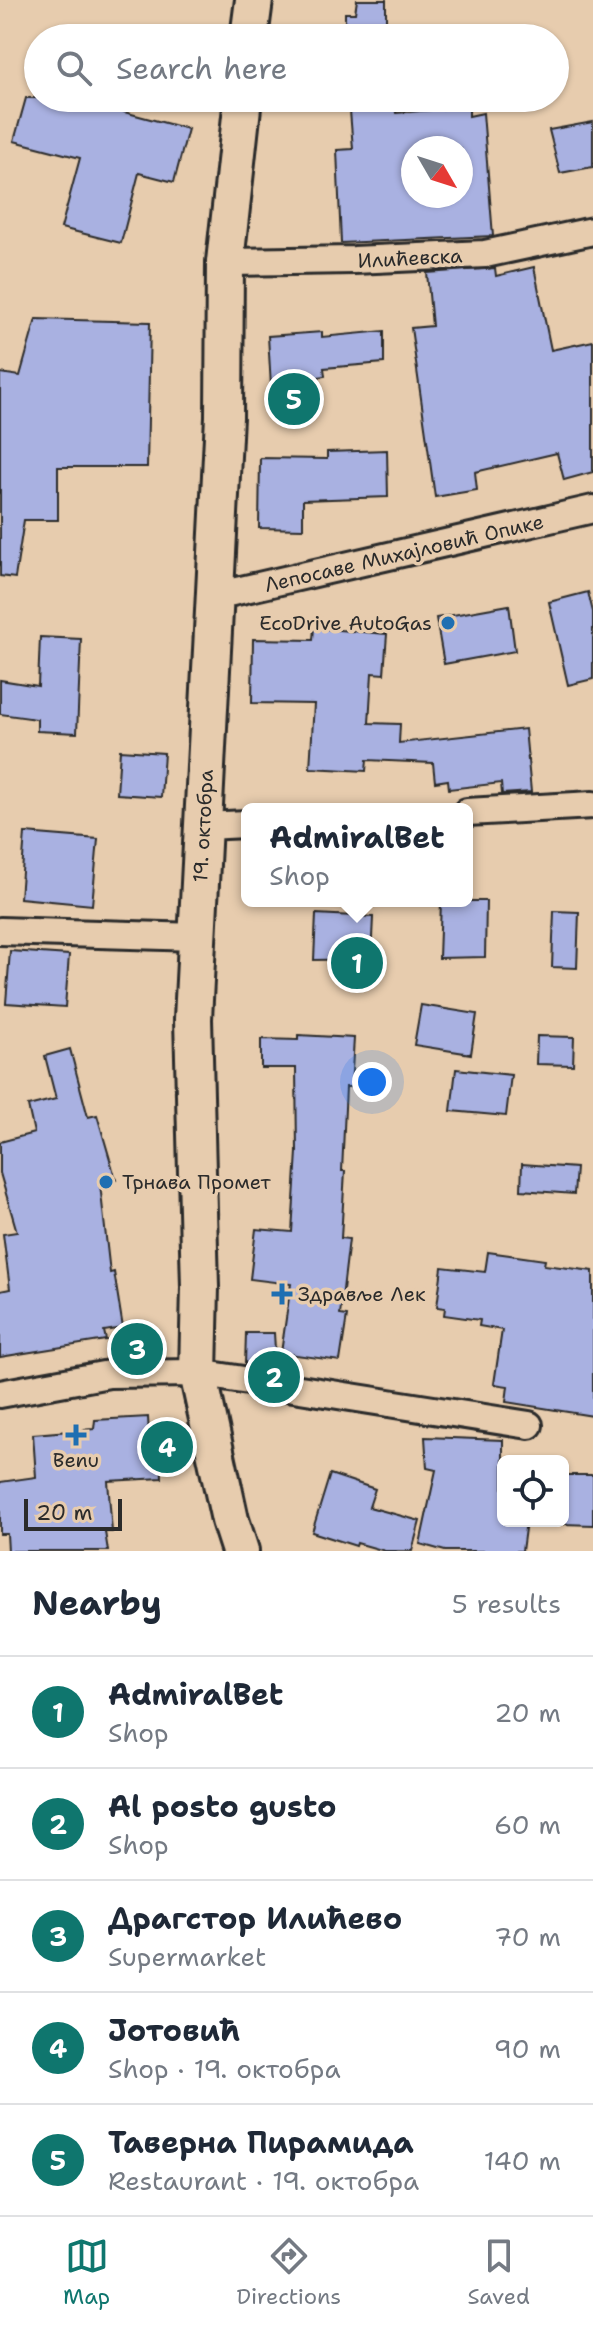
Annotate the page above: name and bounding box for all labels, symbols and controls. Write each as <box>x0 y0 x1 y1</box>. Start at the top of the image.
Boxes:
search box <box>24 24 569 112</box>
icon: search <box>52 46 96 90</box>
text: Search here <box>116 48 287 89</box>
north arrow <box>401 136 473 208</box>
street label: Илићевска <box>357 242 464 274</box>
pin: 5 <box>268 369 320 429</box>
street label: Лепосаве Михајловић Опике <box>262 508 546 598</box>
place label: EcoDrive AutoGas <box>259 610 432 636</box>
marker: EcoDrive AutoGas <box>439 614 457 632</box>
street label: 19. октобра <box>187 768 219 883</box>
popup <box>241 803 473 907</box>
text: AdmiralBet <box>269 817 445 858</box>
text: Shop <box>269 858 330 893</box>
pin: 1 <box>331 933 383 993</box>
your location <box>352 1062 392 1102</box>
place label: Трнава Промет <box>122 1169 272 1195</box>
marker: Трнава Промет <box>97 1173 115 1191</box>
place label: Здравље Лек <box>298 1281 426 1307</box>
marker: Здравље Лек <box>273 1285 291 1303</box>
pin: 3 <box>111 1319 163 1379</box>
pin: 2 <box>248 1347 300 1407</box>
pin: 4 <box>141 1417 193 1477</box>
marker: Benu <box>67 1426 85 1444</box>
place label: Benu <box>53 1447 99 1473</box>
map controls <box>497 1455 569 1527</box>
button: locate <box>497 1455 569 1527</box>
scale bar <box>24 1495 122 1531</box>
text: 20 m <box>36 1498 93 1527</box>
text: Nearby <box>32 1580 162 1626</box>
text: 5 results <box>452 1586 561 1621</box>
text: AdmiralBet <box>108 1674 283 1715</box>
text: 1 <box>52 1695 64 1730</box>
text: 20 m <box>494 1695 561 1730</box>
text: Shop <box>108 1715 169 1750</box>
text: Al posto gusto <box>108 1786 336 1827</box>
text: 2 <box>49 1807 67 1842</box>
text: 60 m <box>494 1807 561 1842</box>
text: Shop <box>108 1827 169 1862</box>
text: Драгстор Илићево <box>108 1898 402 1939</box>
text: 3 <box>49 1919 67 1954</box>
text: 70 m <box>494 1919 561 1954</box>
text: Supermarket <box>108 1939 266 1974</box>
text: Јотовић <box>108 2010 241 2051</box>
text: 4 <box>49 2031 67 2066</box>
text: 90 m <box>494 2031 561 2066</box>
text: Shop · 19. октобра <box>108 2051 341 2086</box>
text: Таверна Пирамида <box>108 2122 414 2163</box>
text: 5 <box>50 2143 66 2178</box>
text: 140 m <box>484 2143 561 2178</box>
text: Restaurant · 19. октобра <box>108 2163 419 2198</box>
tab: Map <box>63 2234 110 2311</box>
tab: Directions <box>236 2234 341 2311</box>
tab: Saved <box>467 2234 530 2311</box>

